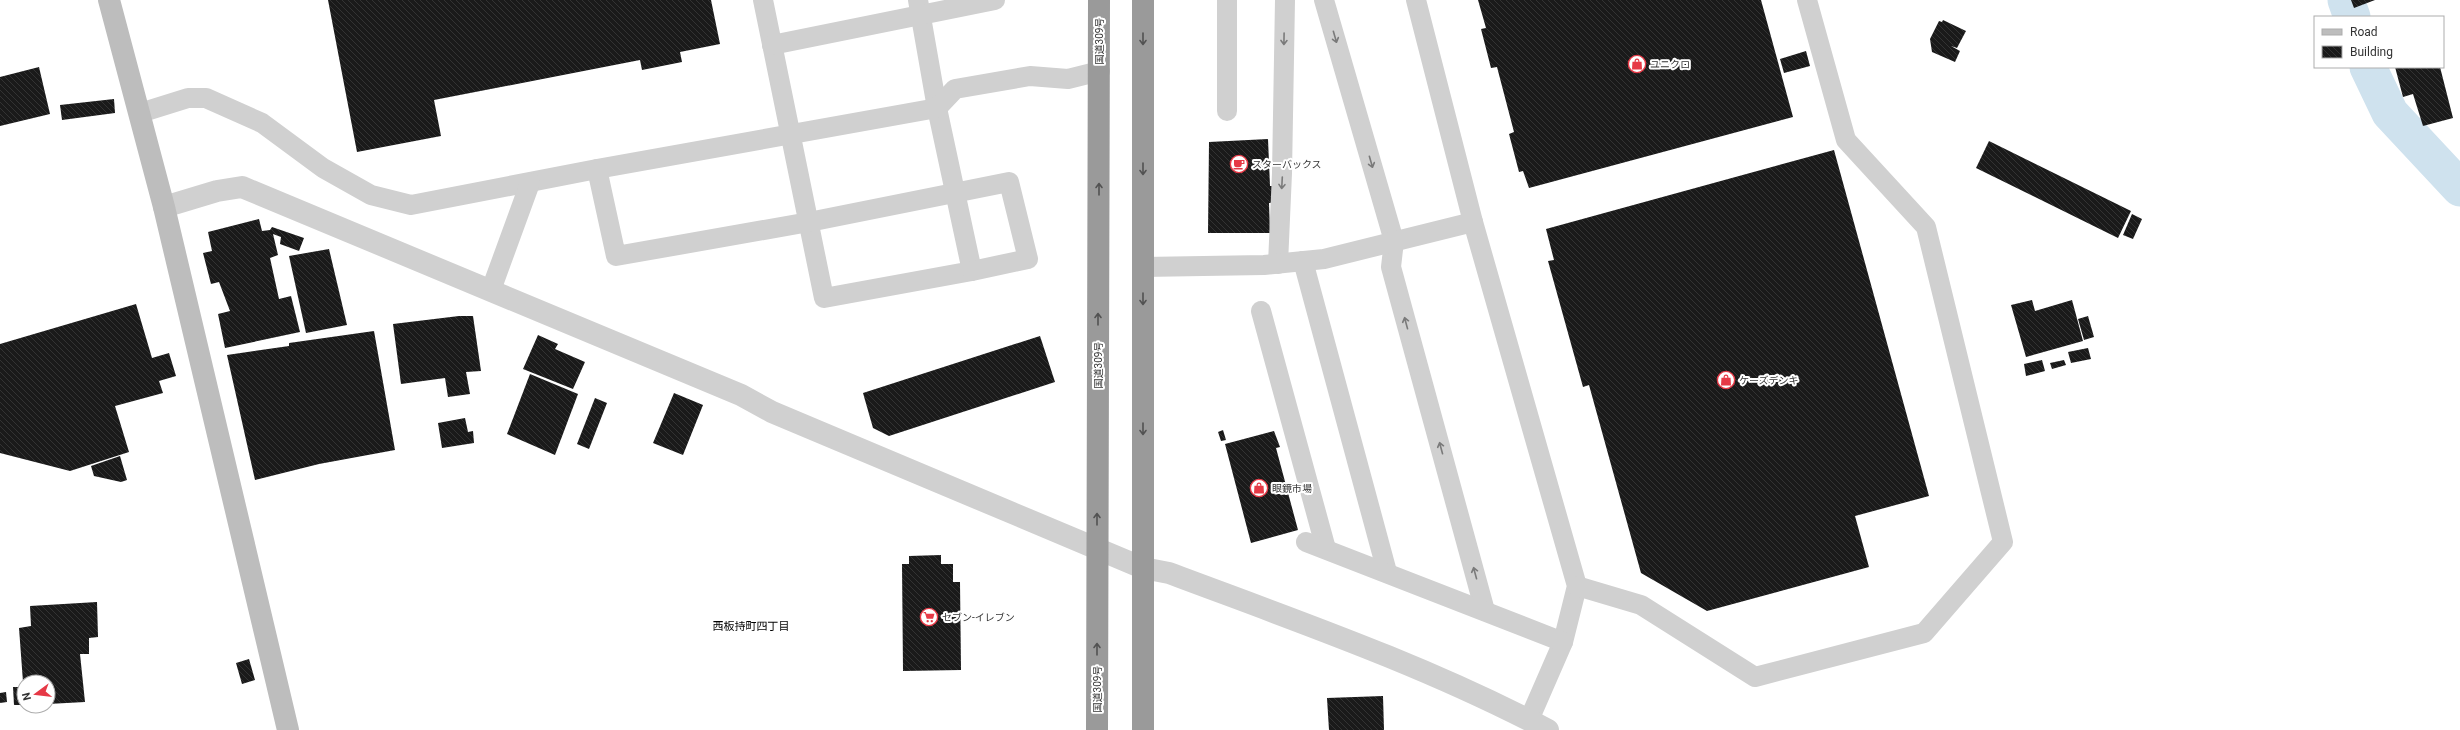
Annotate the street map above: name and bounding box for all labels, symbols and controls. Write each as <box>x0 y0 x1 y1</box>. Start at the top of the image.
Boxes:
legend <box>2314 16 2444 68</box>
street label: 国道309号 <box>1094 18 1105 64</box>
text: Road <box>2350 25 2378 39</box>
one-way arrow <box>1332 31 1339 44</box>
one-way arrow <box>1139 32 1147 45</box>
one-way arrow <box>1280 32 1288 45</box>
text: Building <box>2350 45 2393 59</box>
shop icon: ユニクロ <box>1627 54 1647 74</box>
place label: ユニクロ <box>1650 59 1690 70</box>
cafe icon: スターバックス <box>1229 154 1249 174</box>
one-way arrow <box>1368 156 1375 169</box>
place label: スターバックス <box>1252 159 1322 170</box>
one-way arrow <box>1139 162 1147 175</box>
one-way arrow <box>1278 176 1285 189</box>
one-way arrow <box>1095 183 1103 196</box>
one-way arrow <box>1139 292 1147 305</box>
one-way arrow <box>1094 313 1102 326</box>
one-way arrow <box>1402 316 1409 329</box>
street label: 国道309号 <box>1093 342 1104 388</box>
shop icon: ケーズデンキ <box>1716 370 1736 390</box>
place label: ケーズデンキ <box>1739 375 1799 386</box>
one-way arrow <box>1139 422 1147 435</box>
one-way arrow <box>1436 442 1444 455</box>
shop icon: 眼鏡市場 <box>1249 478 1269 498</box>
place label: 眼鏡市場 <box>1272 483 1312 494</box>
one-way arrow <box>1093 513 1101 526</box>
one-way arrow <box>1471 567 1478 580</box>
supermarket icon: セブン-イレブン <box>919 607 939 627</box>
place label: セブン-イレブン <box>942 612 1015 623</box>
district label: 西板持町四丁目 <box>713 620 790 633</box>
one-way arrow <box>1093 643 1101 656</box>
street label: 国道309号 <box>1092 666 1103 712</box>
north arrow <box>16 674 56 714</box>
text: N <box>19 691 34 702</box>

